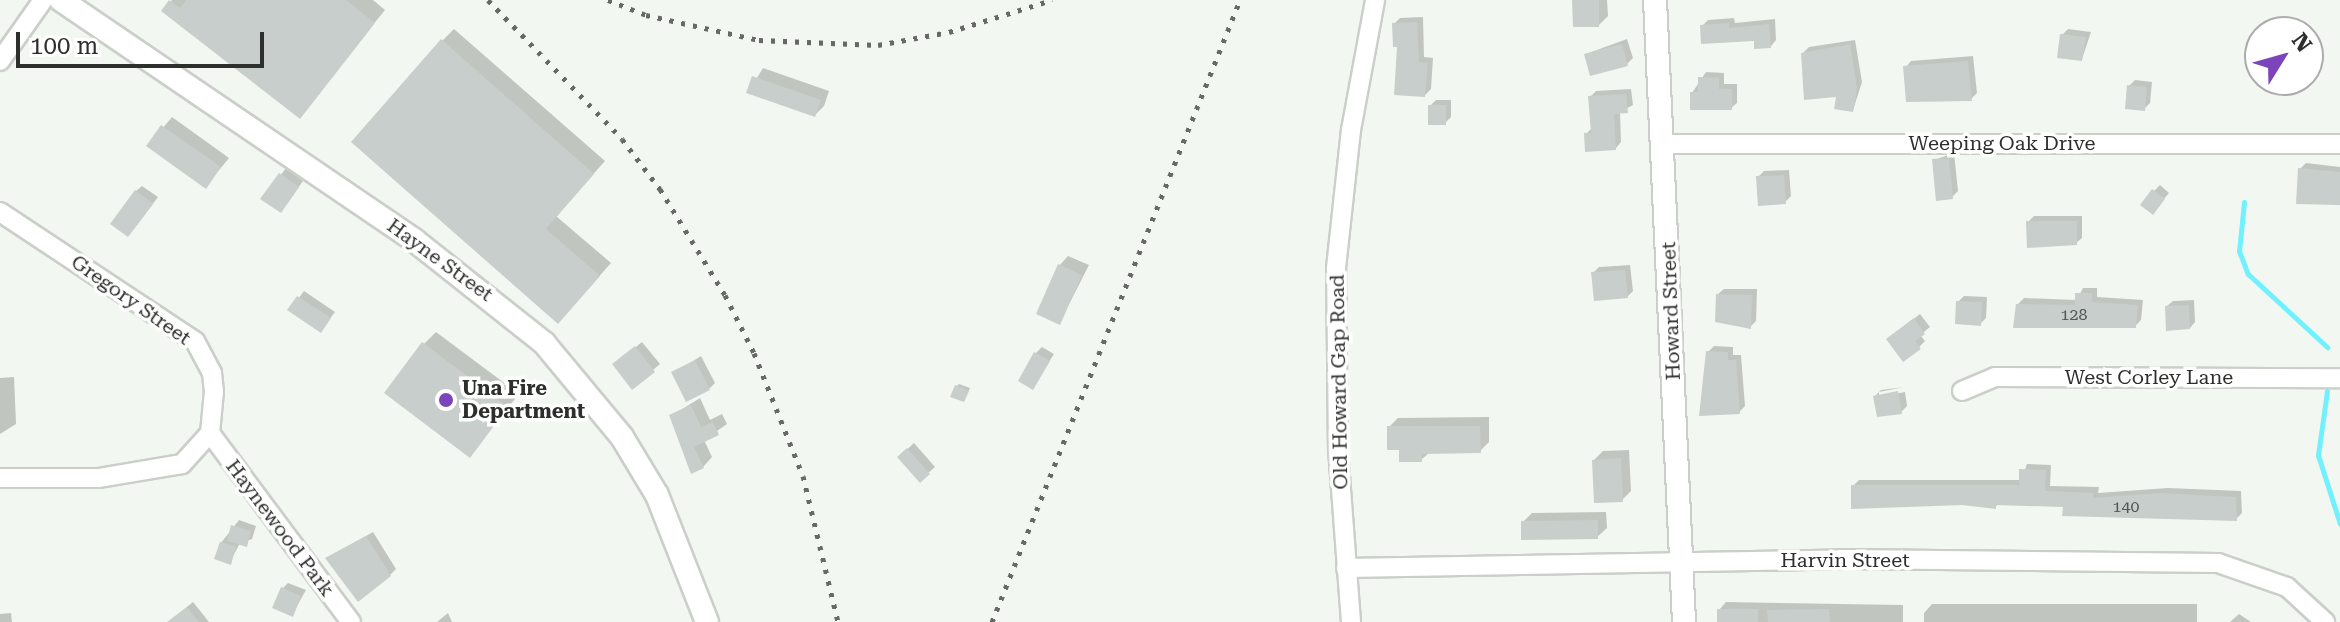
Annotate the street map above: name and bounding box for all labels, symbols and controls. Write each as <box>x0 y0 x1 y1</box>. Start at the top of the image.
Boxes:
scale bar <box>20 16 268 66</box>
north arrow <box>2244 16 2324 96</box>
text: N <box>2287 28 2317 57</box>
text: 100 m <box>30 32 98 60</box>
street label: Weeping Oak Drive <box>1909 131 2095 155</box>
street label: Hayne Street <box>382 214 498 306</box>
street label: Howard Street <box>1657 241 1685 381</box>
street label: Gregory Street <box>67 250 195 350</box>
street label: Old Howard Gap Road <box>1325 274 1353 490</box>
house number: 128 <box>2061 305 2087 325</box>
street label: West Corley Lane <box>2065 365 2233 389</box>
place label: Una Fire Department <box>462 376 585 423</box>
marker: Una Fire Department <box>437 391 455 409</box>
street label: Haynewood Park <box>221 455 339 601</box>
house number: 140 <box>2113 497 2139 517</box>
street label: Harvin Street <box>1780 548 1910 572</box>

